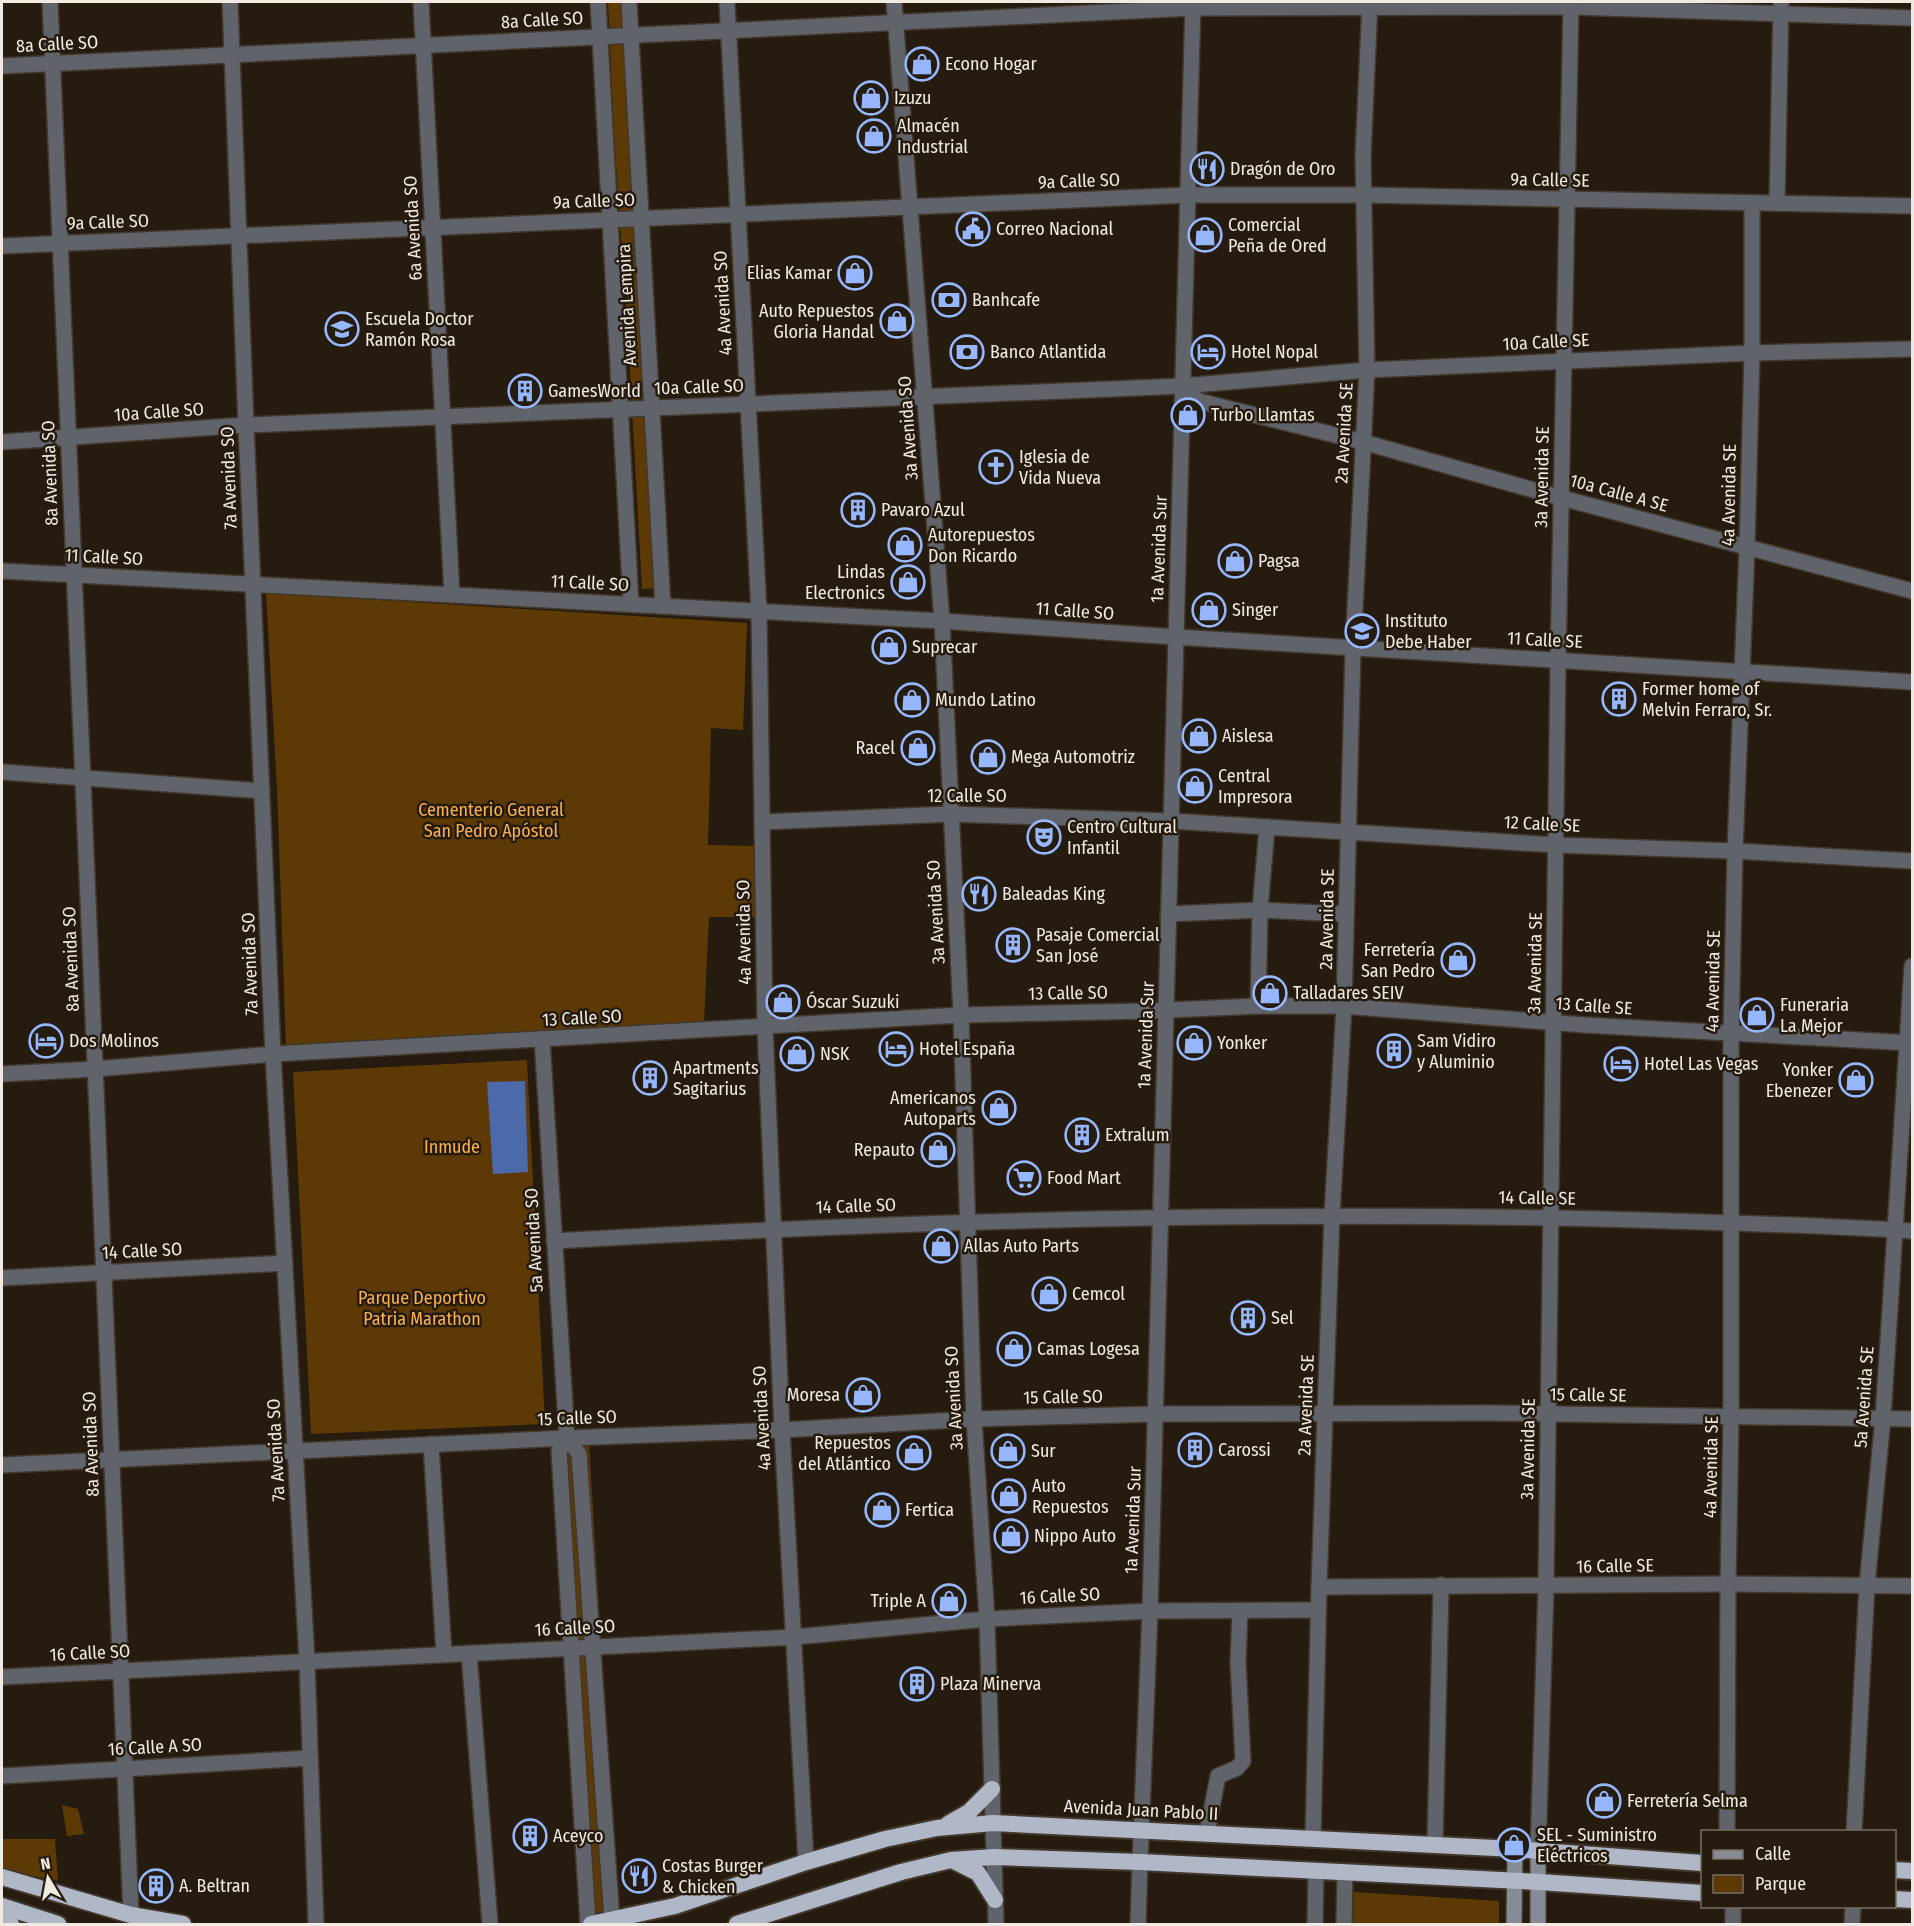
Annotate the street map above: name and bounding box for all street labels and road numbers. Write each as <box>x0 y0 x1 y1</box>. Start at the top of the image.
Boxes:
street label: 8a Calle SO <box>500 7 584 33</box>
street label: 8a Calle SO <box>15 31 99 57</box>
street label: 9a Calle SE <box>1510 168 1590 192</box>
street label: 9a Calle SO <box>1038 169 1120 193</box>
street label: 6a Avenida SO <box>399 175 427 281</box>
street label: 9a Calle SO <box>553 189 635 213</box>
street label: 9a Calle SO <box>67 210 149 234</box>
street label: Avenida Lempira <box>613 243 641 366</box>
street label: 4a Avenida SO <box>709 250 737 356</box>
street label: 10a Calle SE <box>1502 329 1590 355</box>
street label: 10a Calle SO <box>654 374 744 400</box>
street label: 3a Avenida SO <box>893 375 923 481</box>
street label: 2a Avenida SE <box>1330 382 1358 484</box>
street label: 10a Calle SO <box>113 398 205 426</box>
street label: 8a Avenida SO <box>37 420 63 526</box>
street label: 7a Avenida SO <box>216 426 242 530</box>
street label: 3a Avenida SE <box>1530 426 1554 528</box>
street label: 4a Avenida SE <box>1717 444 1741 546</box>
street label: 10a Calle A SE <box>1568 469 1670 517</box>
street label: 1a Avenida Sur <box>1146 494 1172 603</box>
street label: 11 Calle SO <box>64 544 144 570</box>
street label: 11 Calle SO <box>550 570 630 596</box>
street label: 11 Calle SO <box>1035 597 1115 625</box>
street label: 11 Calle SE <box>1507 627 1583 653</box>
street label: 12 Calle SO <box>927 785 1007 807</box>
street label: 12 Calle SE <box>1503 811 1581 837</box>
street label: 3a Avenida SO <box>922 859 950 965</box>
street label: 2a Avenida SE <box>1315 868 1339 970</box>
street label: 4a Avenida SO <box>732 879 756 985</box>
street label: 8a Avenida SO <box>58 906 84 1012</box>
street label: 7a Avenida SO <box>237 912 263 1016</box>
street label: 3a Avenida SE <box>1523 912 1547 1014</box>
street label: 4a Avenida SE <box>1701 930 1725 1032</box>
street label: 1a Avenida Sur <box>1133 980 1159 1089</box>
street label: 13 Calle SO <box>1028 981 1108 1005</box>
street label: 13 Calle SE <box>1555 992 1633 1020</box>
street label: 13 Calle SO <box>542 1005 622 1031</box>
street label: 14 Calle SE <box>1498 1186 1576 1210</box>
street label: 5a Avenida SO <box>520 1187 548 1293</box>
street label: 14 Calle SO <box>815 1194 897 1218</box>
street label: 14 Calle SO <box>101 1238 183 1264</box>
street label: 3a Avenida SO <box>940 1345 968 1451</box>
street label: 5a Avenida SE <box>1849 1346 1879 1448</box>
street label: 2a Avenida SE <box>1293 1354 1319 1456</box>
street label: 4a Avenida SO <box>748 1365 776 1471</box>
street label: 15 Calle SE <box>1549 1383 1627 1407</box>
street label: 15 Calle SO <box>1023 1385 1103 1409</box>
street label: 8a Avenida SO <box>78 1391 104 1497</box>
street label: 7a Avenida SO <box>262 1398 290 1502</box>
street label: 3a Avenida SE <box>1516 1398 1540 1500</box>
street label: 15 Calle SO <box>537 1406 617 1430</box>
street label: 4a Avenida SE <box>1699 1416 1723 1518</box>
street label: 1a Avenida Sur <box>1120 1465 1146 1574</box>
street label: 16 Calle SE <box>1576 1554 1654 1578</box>
street label: 16 Calle SO <box>1019 1583 1101 1609</box>
street label: 16 Calle SO <box>534 1615 616 1641</box>
street label: 16 Calle SO <box>49 1640 131 1666</box>
street label: 16 Calle A SO <box>107 1734 203 1760</box>
street label: Avenida Juan Pablo II <box>1063 1795 1219 1825</box>

